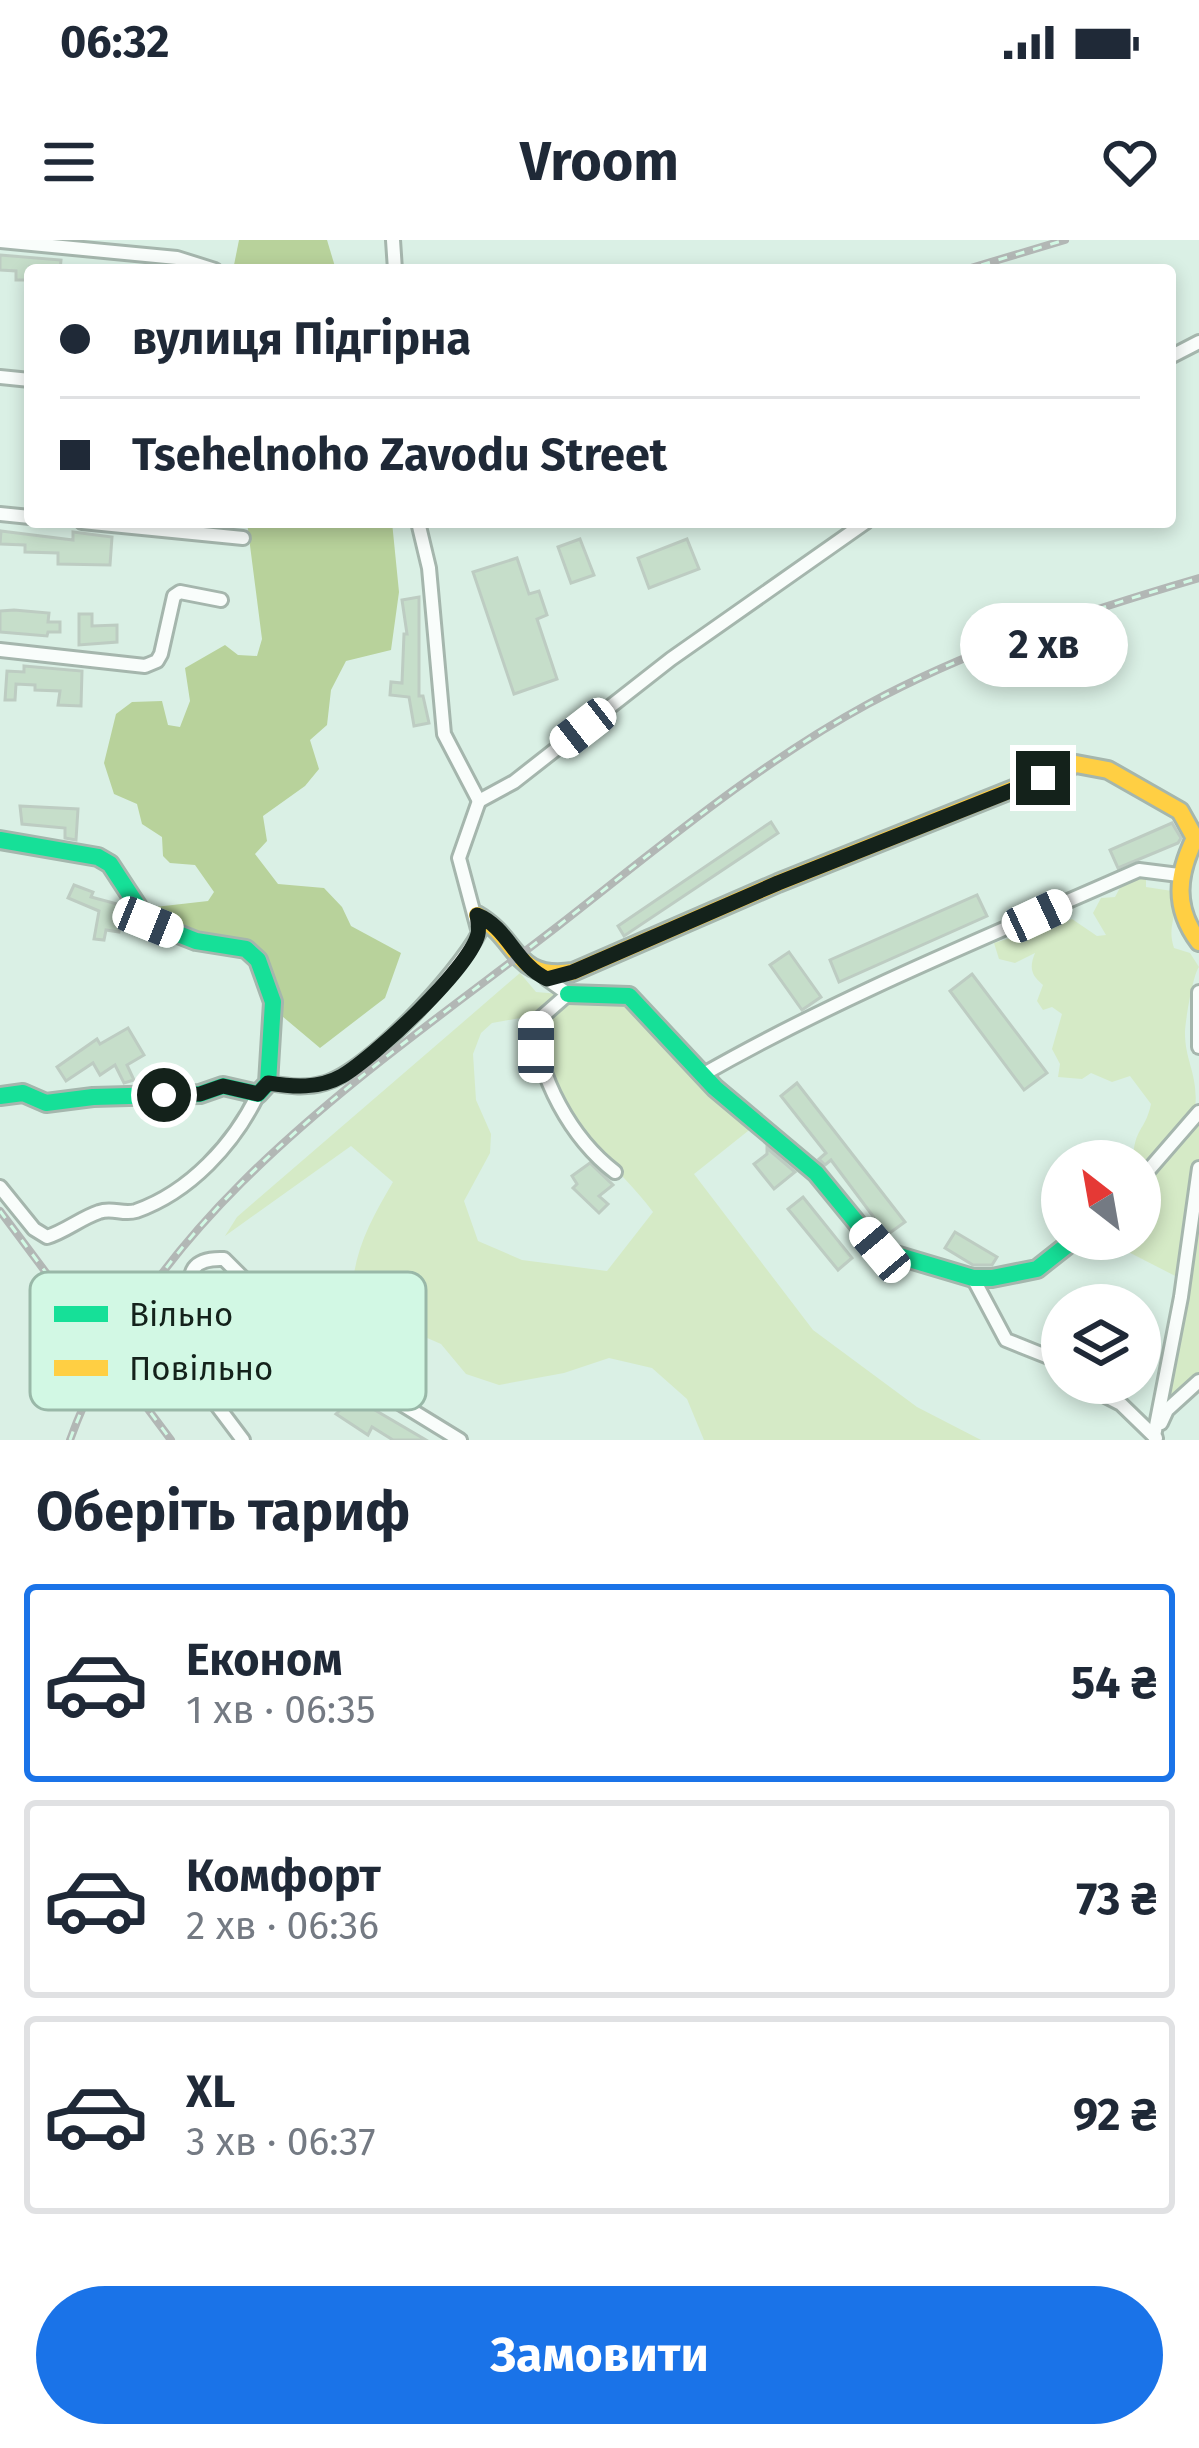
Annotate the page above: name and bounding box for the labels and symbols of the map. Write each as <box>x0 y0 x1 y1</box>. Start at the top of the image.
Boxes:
callout: 2 хв <box>959 604 1127 688</box>
car <box>544 692 622 764</box>
route end <box>1016 751 1070 805</box>
car <box>997 884 1077 948</box>
car <box>108 892 188 952</box>
car <box>518 1011 554 1083</box>
route start <box>137 1068 191 1122</box>
north arrow <box>1041 1140 1161 1260</box>
car <box>843 1211 917 1289</box>
legend <box>30 1272 426 1410</box>
text: Вільно <box>129 1295 233 1335</box>
text: Повільно <box>129 1349 273 1389</box>

